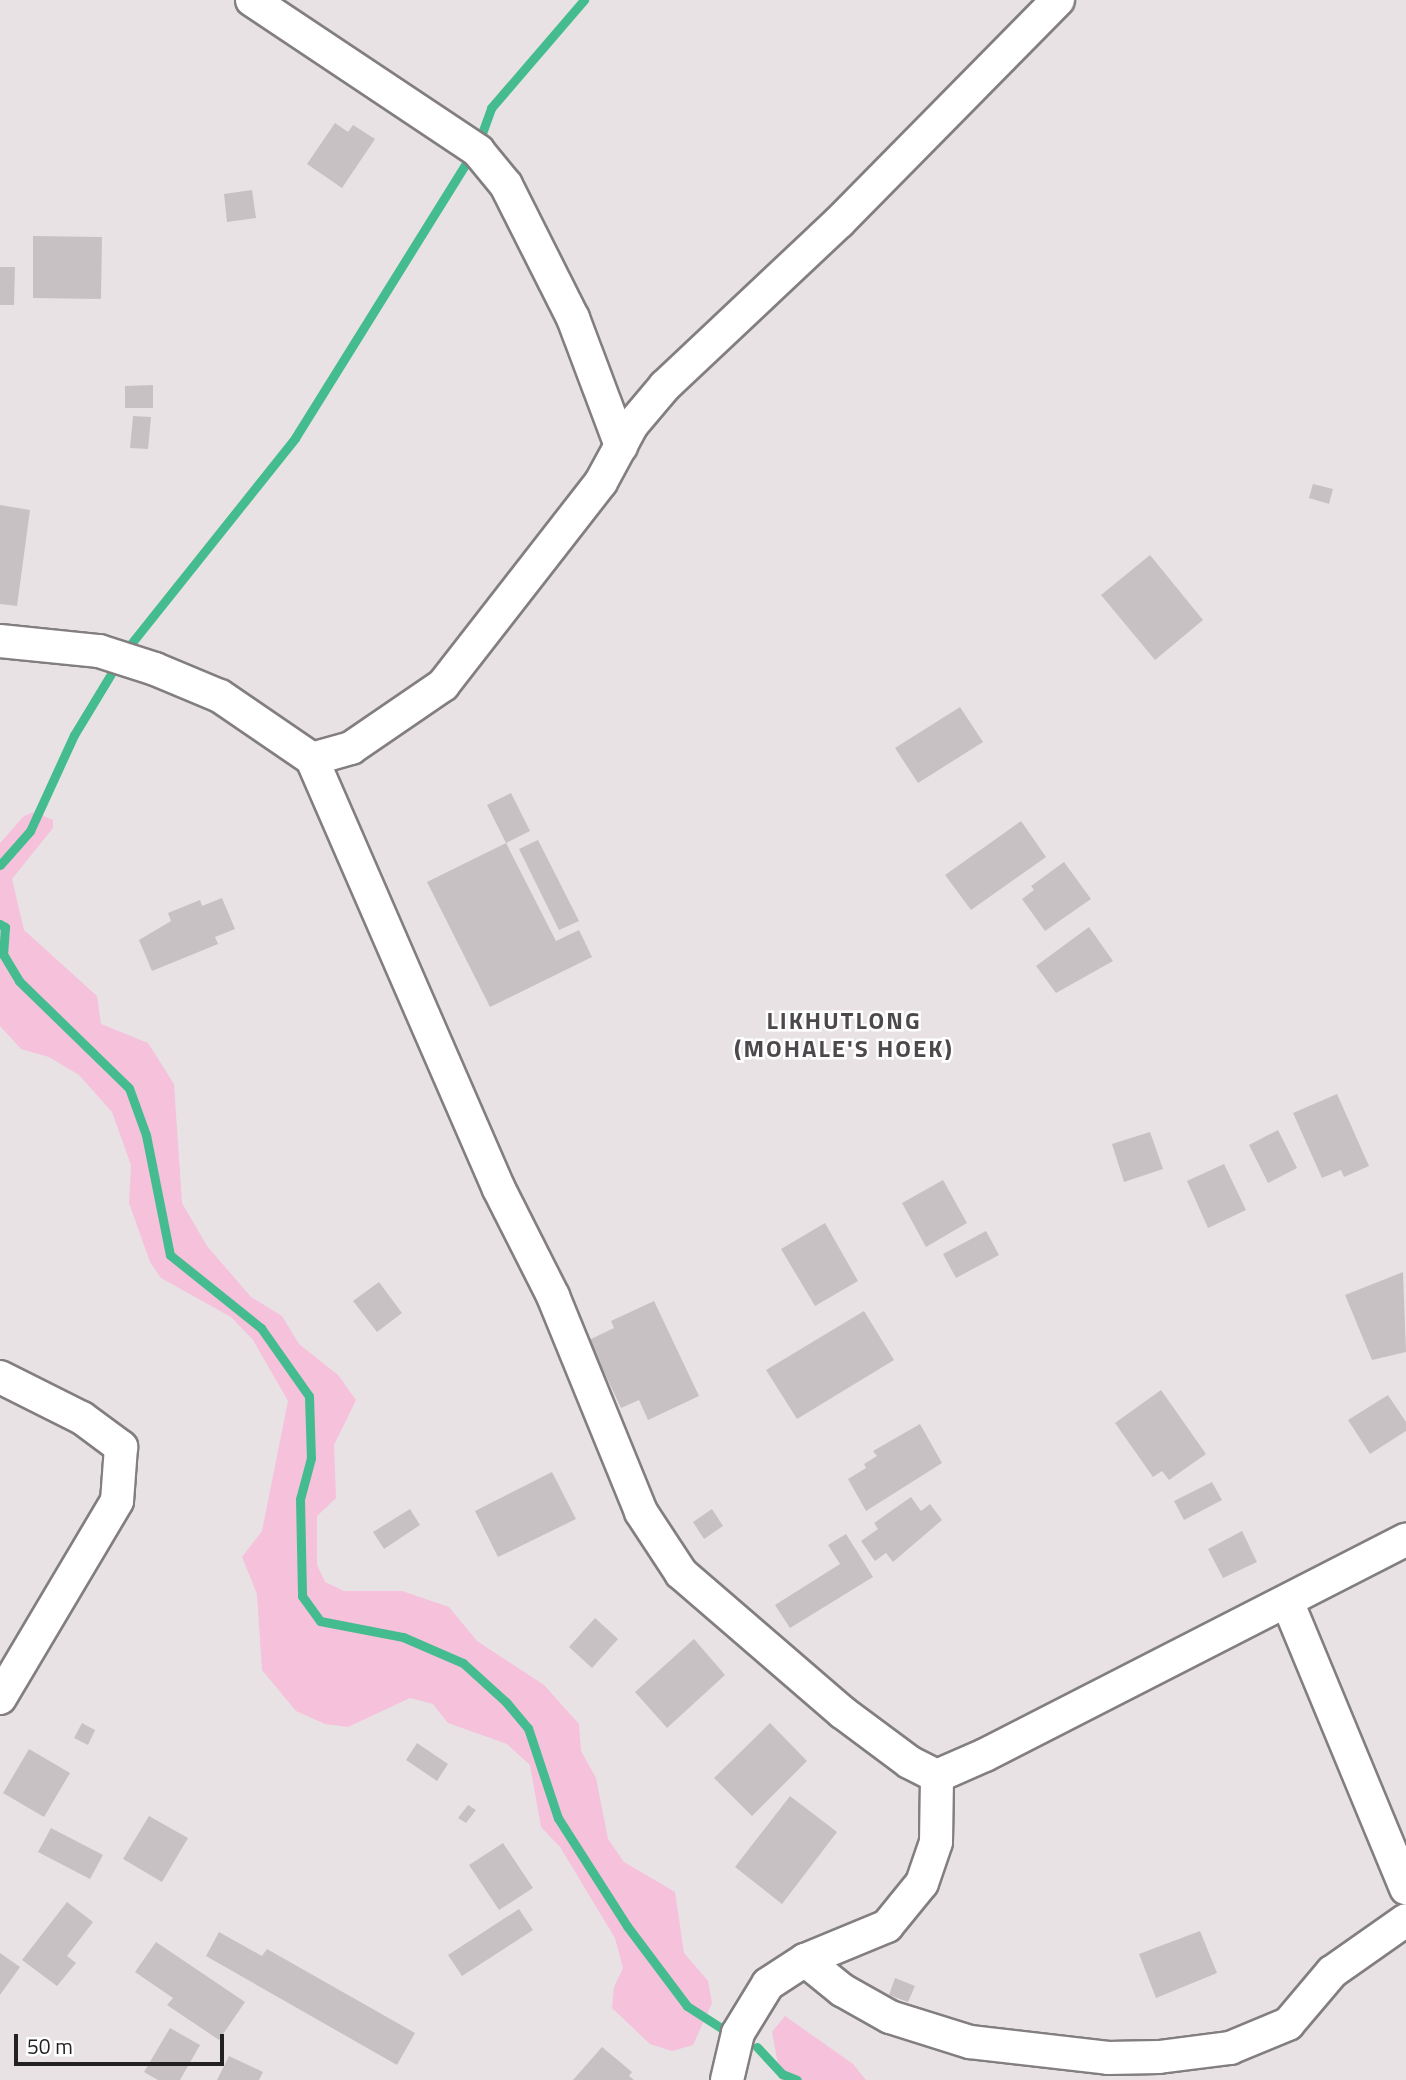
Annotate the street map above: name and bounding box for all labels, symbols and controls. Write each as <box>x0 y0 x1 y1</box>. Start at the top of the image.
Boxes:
district label: LIKHUTLONG (MOHALE'S HOEK) <box>736 1007 952 1063</box>
scale bar <box>18 2021 228 2064</box>
text: 50 m <box>27 2030 73 2062</box>

